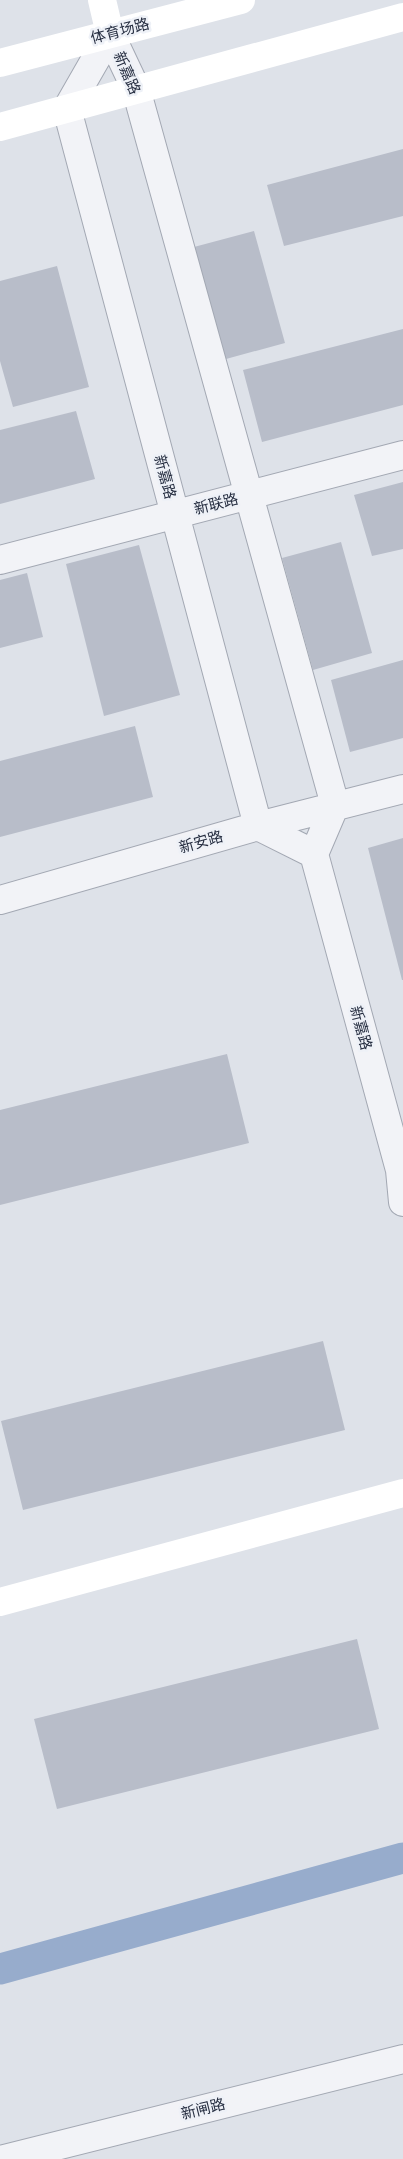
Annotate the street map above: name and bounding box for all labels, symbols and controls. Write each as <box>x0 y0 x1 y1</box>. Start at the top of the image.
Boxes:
street label: 体育场路 <box>88 14 152 48</box>
street label: 新嘉路 <box>109 48 145 98</box>
street label: 新嘉路 <box>150 453 180 501</box>
street label: 新联路 <box>192 489 240 519</box>
street label: 新安路 <box>177 826 225 858</box>
street label: 新嘉路 <box>346 1004 376 1052</box>
street label: 新闸路 <box>179 2094 227 2124</box>

